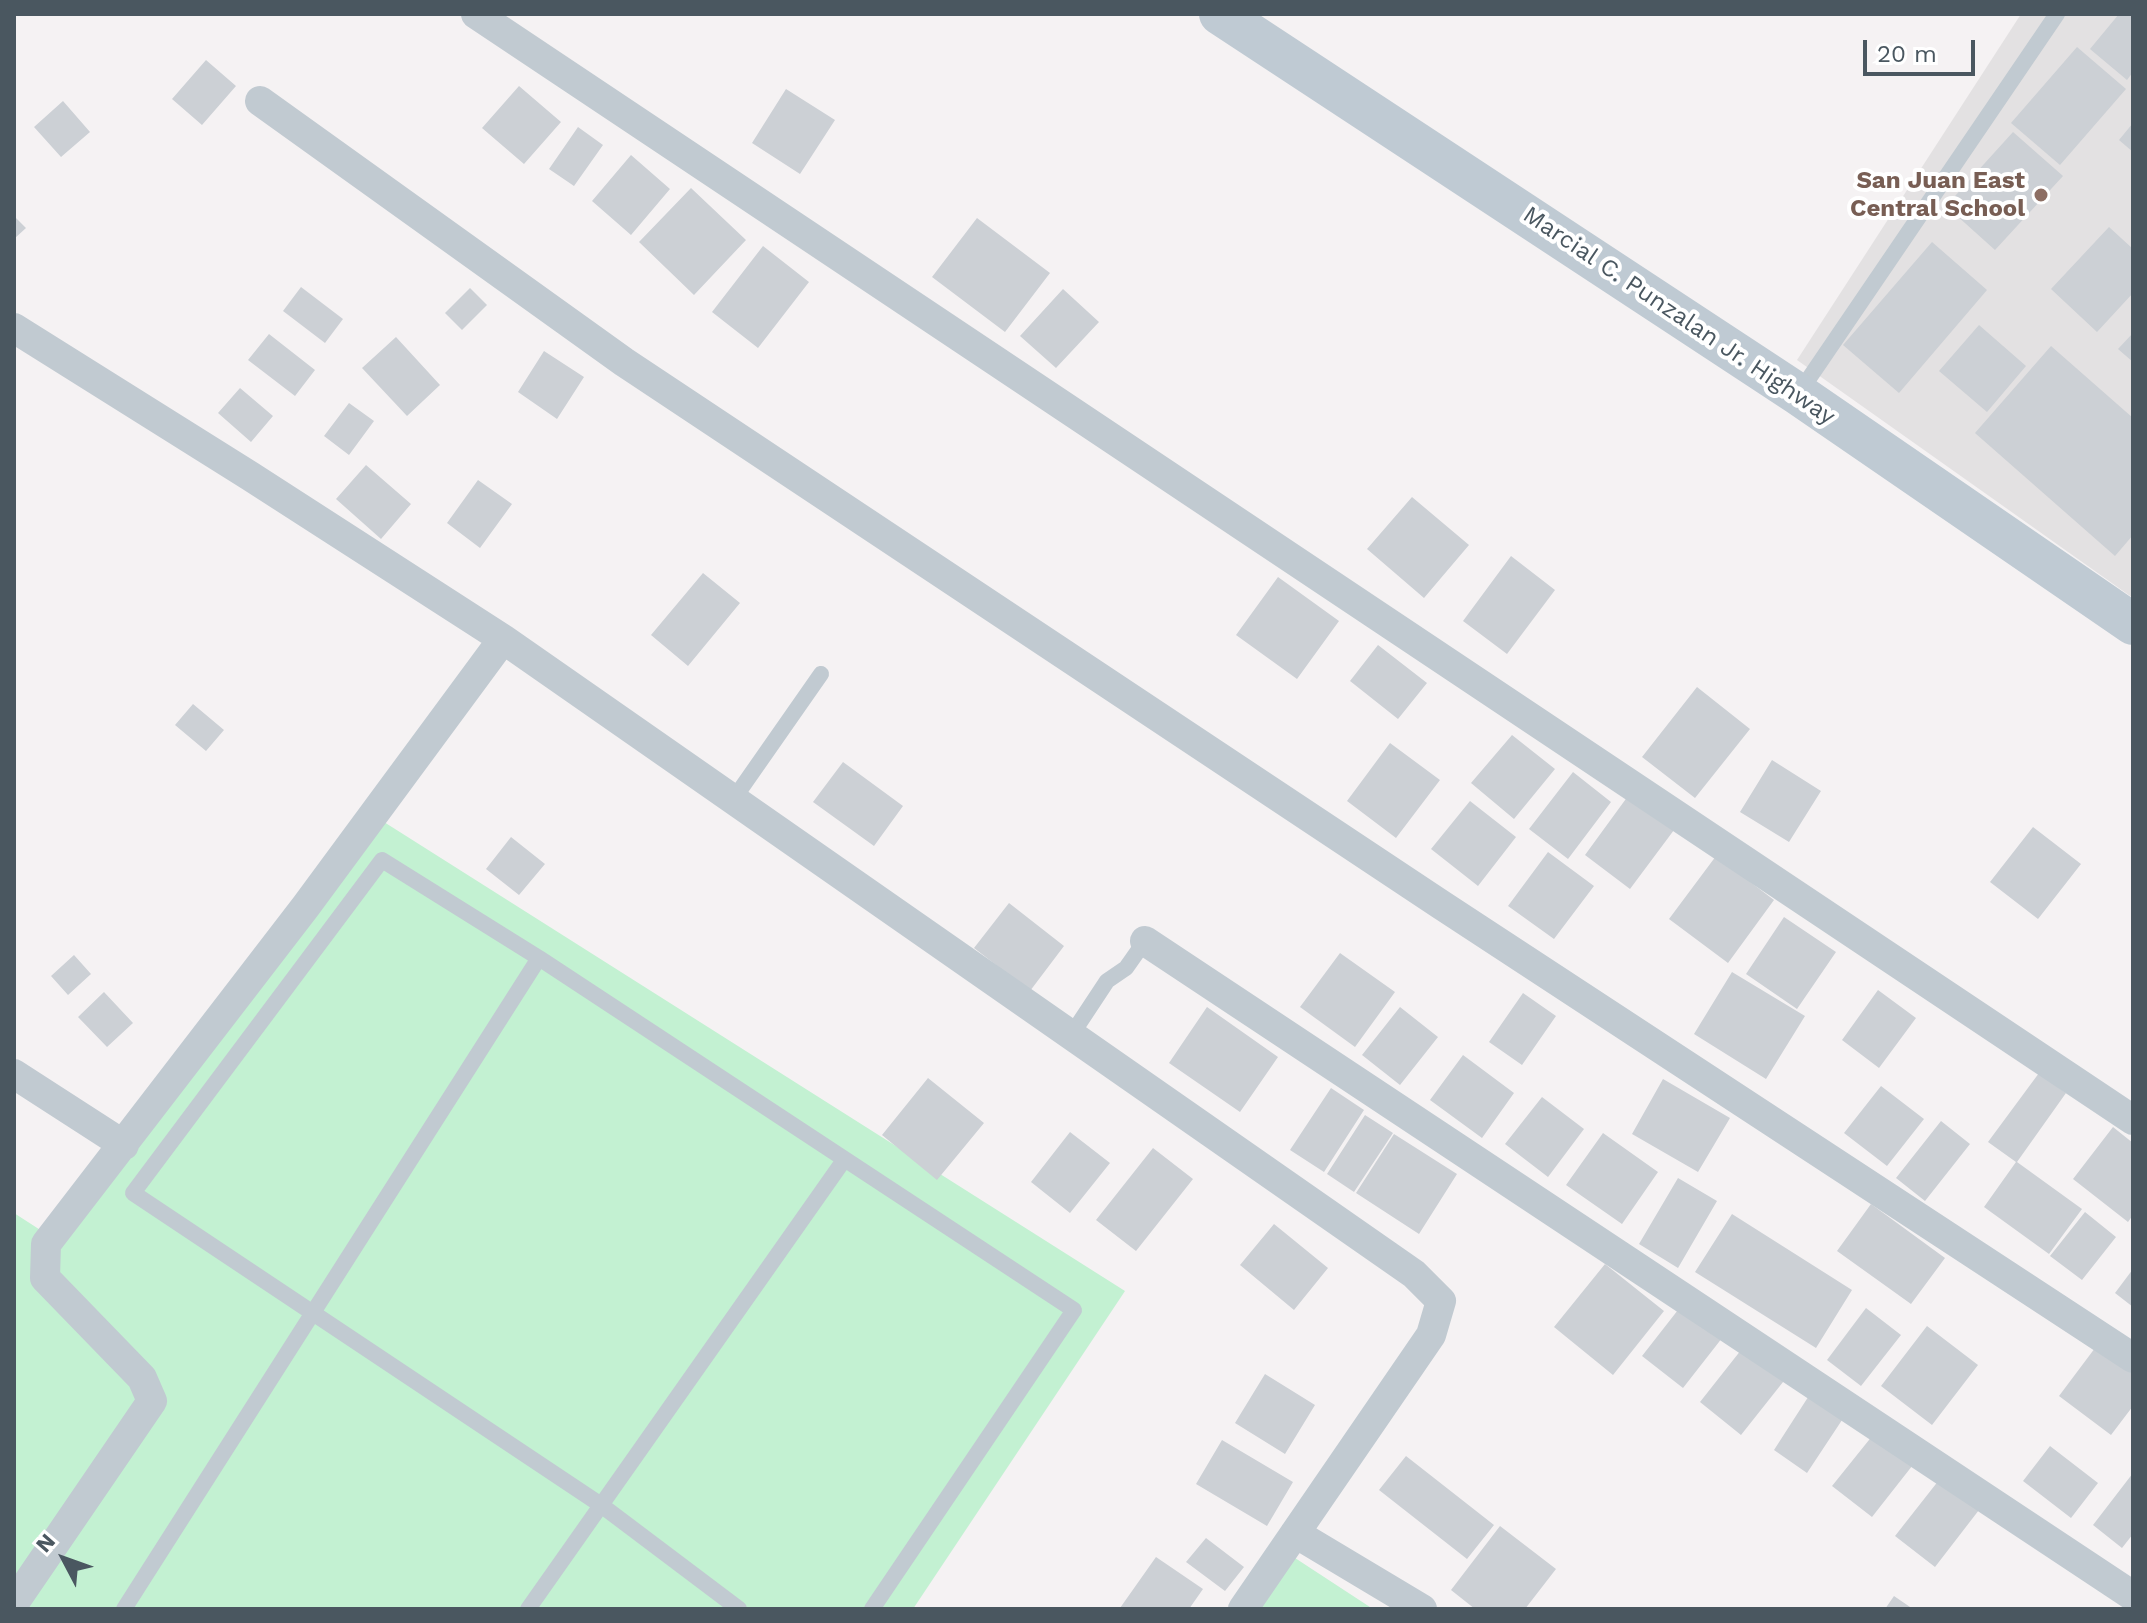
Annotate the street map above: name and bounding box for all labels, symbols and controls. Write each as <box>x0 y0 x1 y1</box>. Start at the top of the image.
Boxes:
scale bar <box>1867 24 1979 74</box>
text: 20 m <box>1877 40 1937 68</box>
place label: San Juan East Central School <box>1850 167 2025 223</box>
marker: San Juan East Central School <box>2032 186 2050 204</box>
street label: Marcial C. Punzalan Jr. Highway <box>1518 201 1840 431</box>
north arrow <box>24 1519 104 1599</box>
text: N <box>31 1529 60 1557</box>

